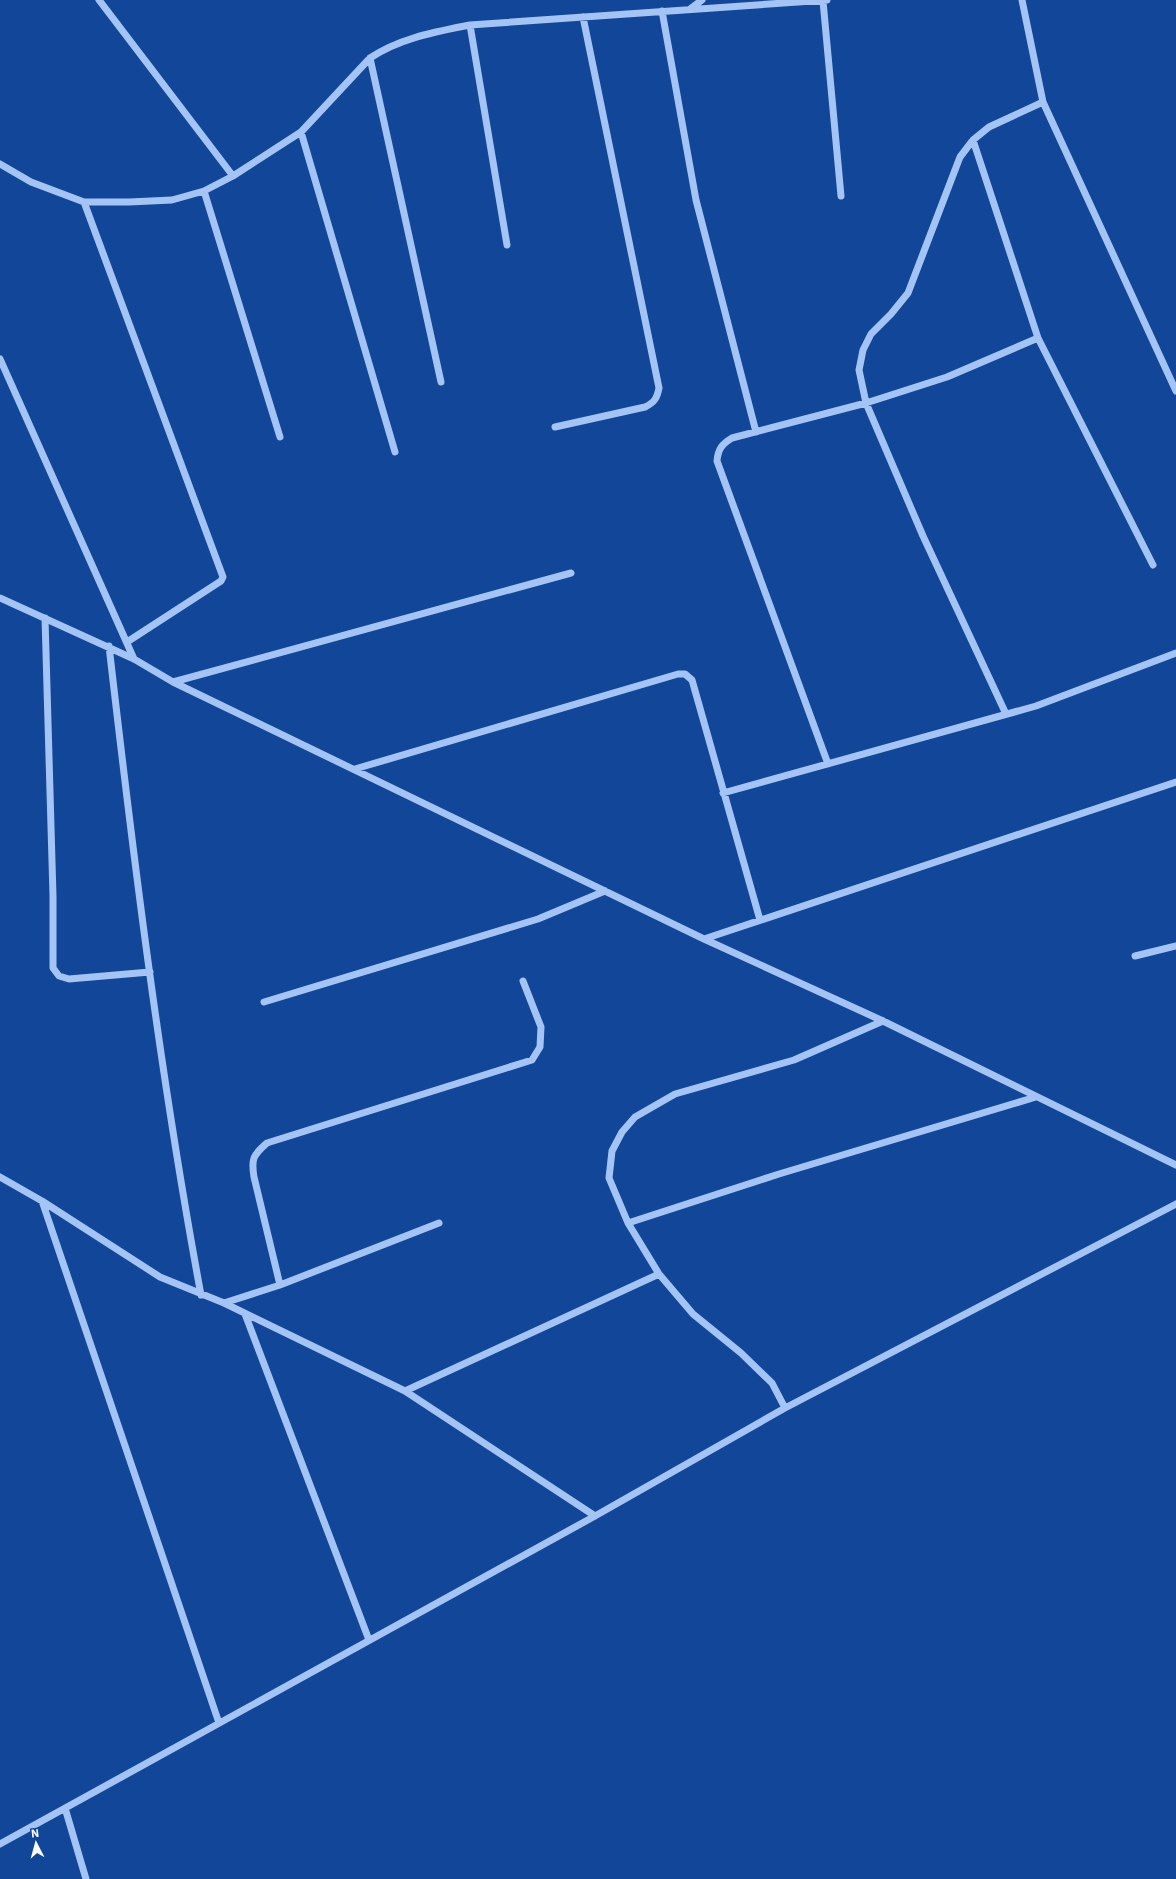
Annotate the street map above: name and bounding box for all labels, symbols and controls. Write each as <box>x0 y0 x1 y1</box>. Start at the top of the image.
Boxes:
north arrow <box>16 1823 56 1863</box>
text: N <box>30 1826 40 1840</box>

